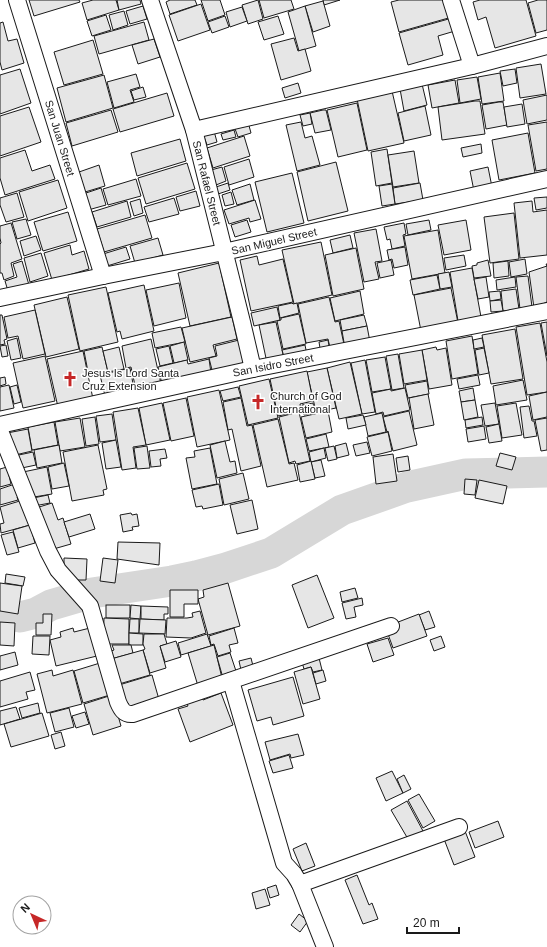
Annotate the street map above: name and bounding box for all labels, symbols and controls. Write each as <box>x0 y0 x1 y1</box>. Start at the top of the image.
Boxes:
street label: San Juan Street <box>43 99 77 177</box>
street label: San Rafael Street <box>191 139 223 227</box>
street label: San Miguel Street <box>230 225 318 257</box>
street label: San Isidro Street <box>232 351 314 379</box>
place label: Jesus Is Lord Santa Cruz Extension <box>82 367 180 392</box>
church icon: Jesus Is Lord Santa Cruz Extension <box>61 370 79 388</box>
place label: Church of God International <box>270 390 342 415</box>
church icon: Church of God International <box>249 393 267 411</box>
north arrow <box>12 895 52 935</box>
text: N <box>18 901 32 915</box>
scale bar <box>407 909 459 935</box>
text: 20 m <box>413 916 440 930</box>

